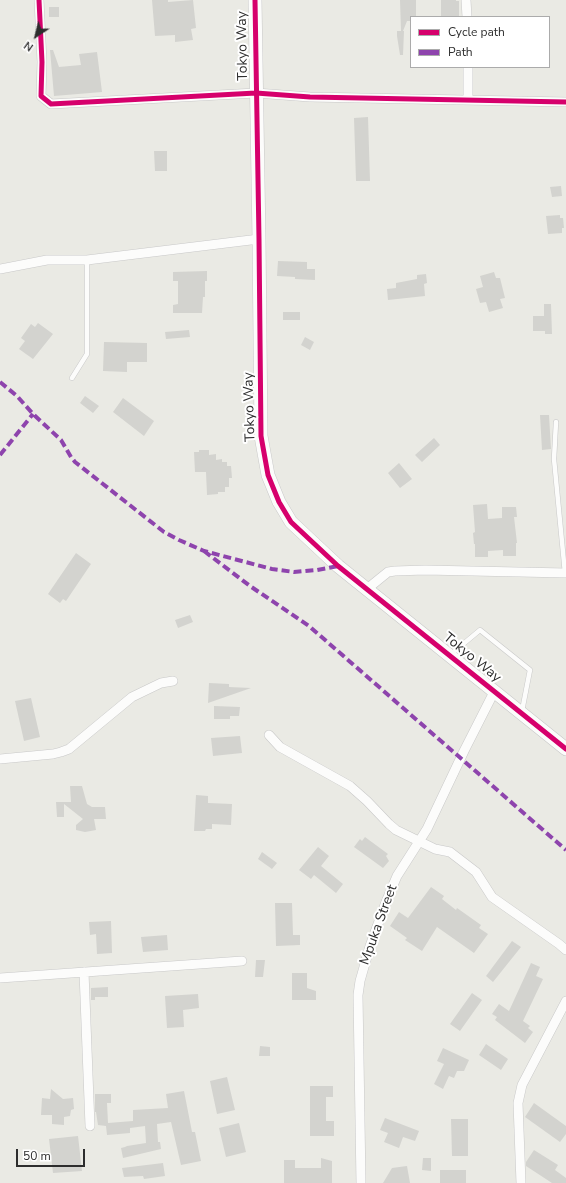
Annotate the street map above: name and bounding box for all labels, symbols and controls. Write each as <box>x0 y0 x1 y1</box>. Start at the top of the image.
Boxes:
street label: Tokyo Way <box>234 11 252 81</box>
north arrow <box>16 16 56 56</box>
legend <box>410 16 550 68</box>
text: Cycle path <box>448 24 505 40</box>
text: N <box>21 38 37 55</box>
text: Path <box>448 44 473 60</box>
street label: Tokyo Way <box>240 372 260 442</box>
street label: Tokyo Way <box>440 630 504 686</box>
street label: Mpuka Street <box>357 883 401 967</box>
scale bar <box>18 1141 87 1167</box>
text: 50 m <box>23 1148 51 1164</box>

